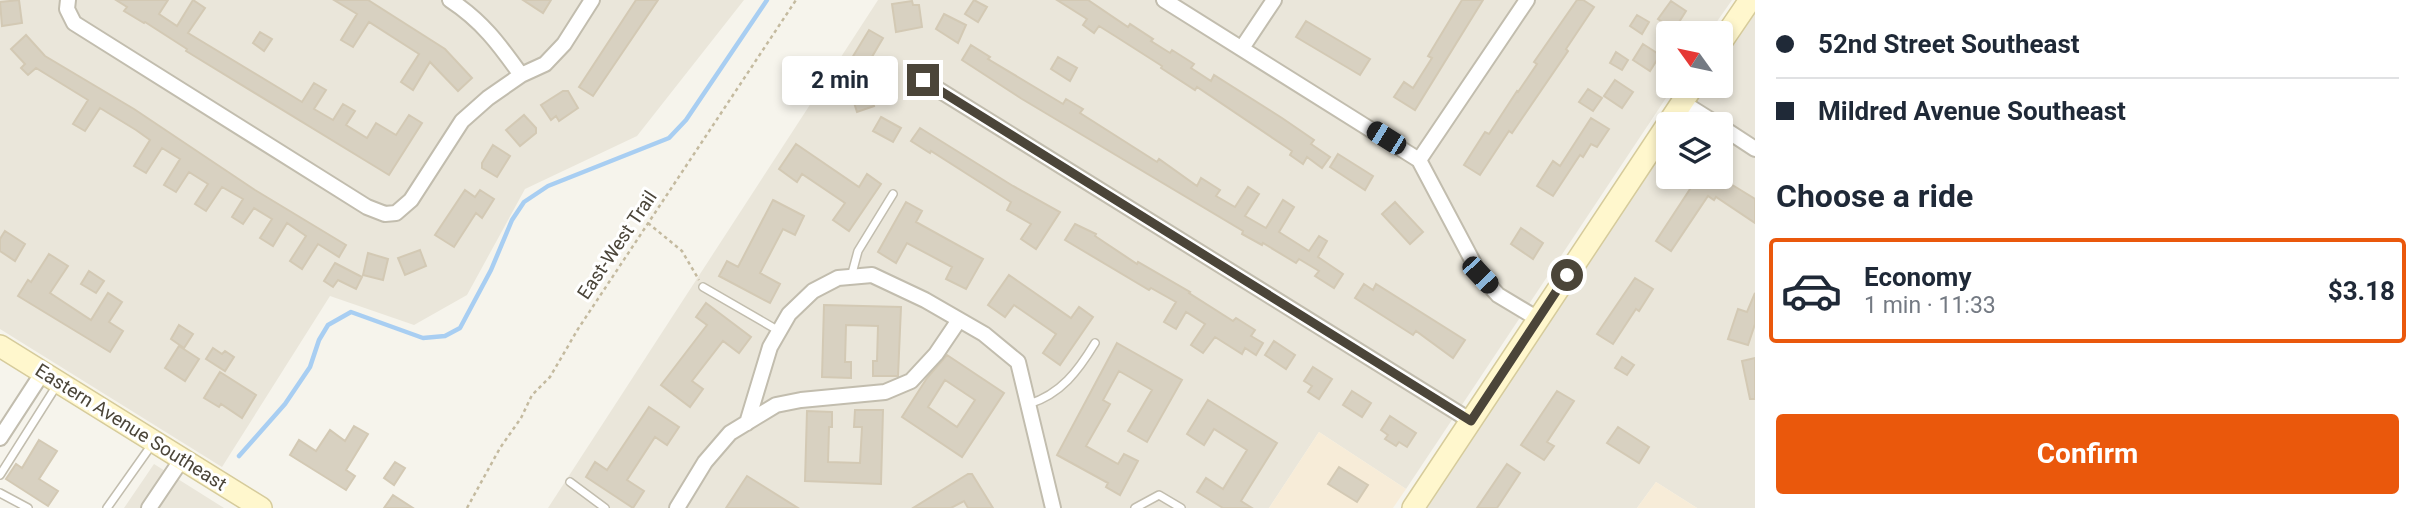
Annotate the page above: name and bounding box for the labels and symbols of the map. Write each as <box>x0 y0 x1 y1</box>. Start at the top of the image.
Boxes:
north arrow <box>1656 21 1732 98</box>
callout: 2 min <box>783 56 898 104</box>
route end <box>907 64 939 96</box>
car <box>1363 118 1410 158</box>
street label: East-West Trail <box>572 186 662 304</box>
car <box>1458 252 1503 298</box>
route start <box>1551 259 1583 291</box>
street label: Eastern Avenue Southeast <box>31 359 231 495</box>

